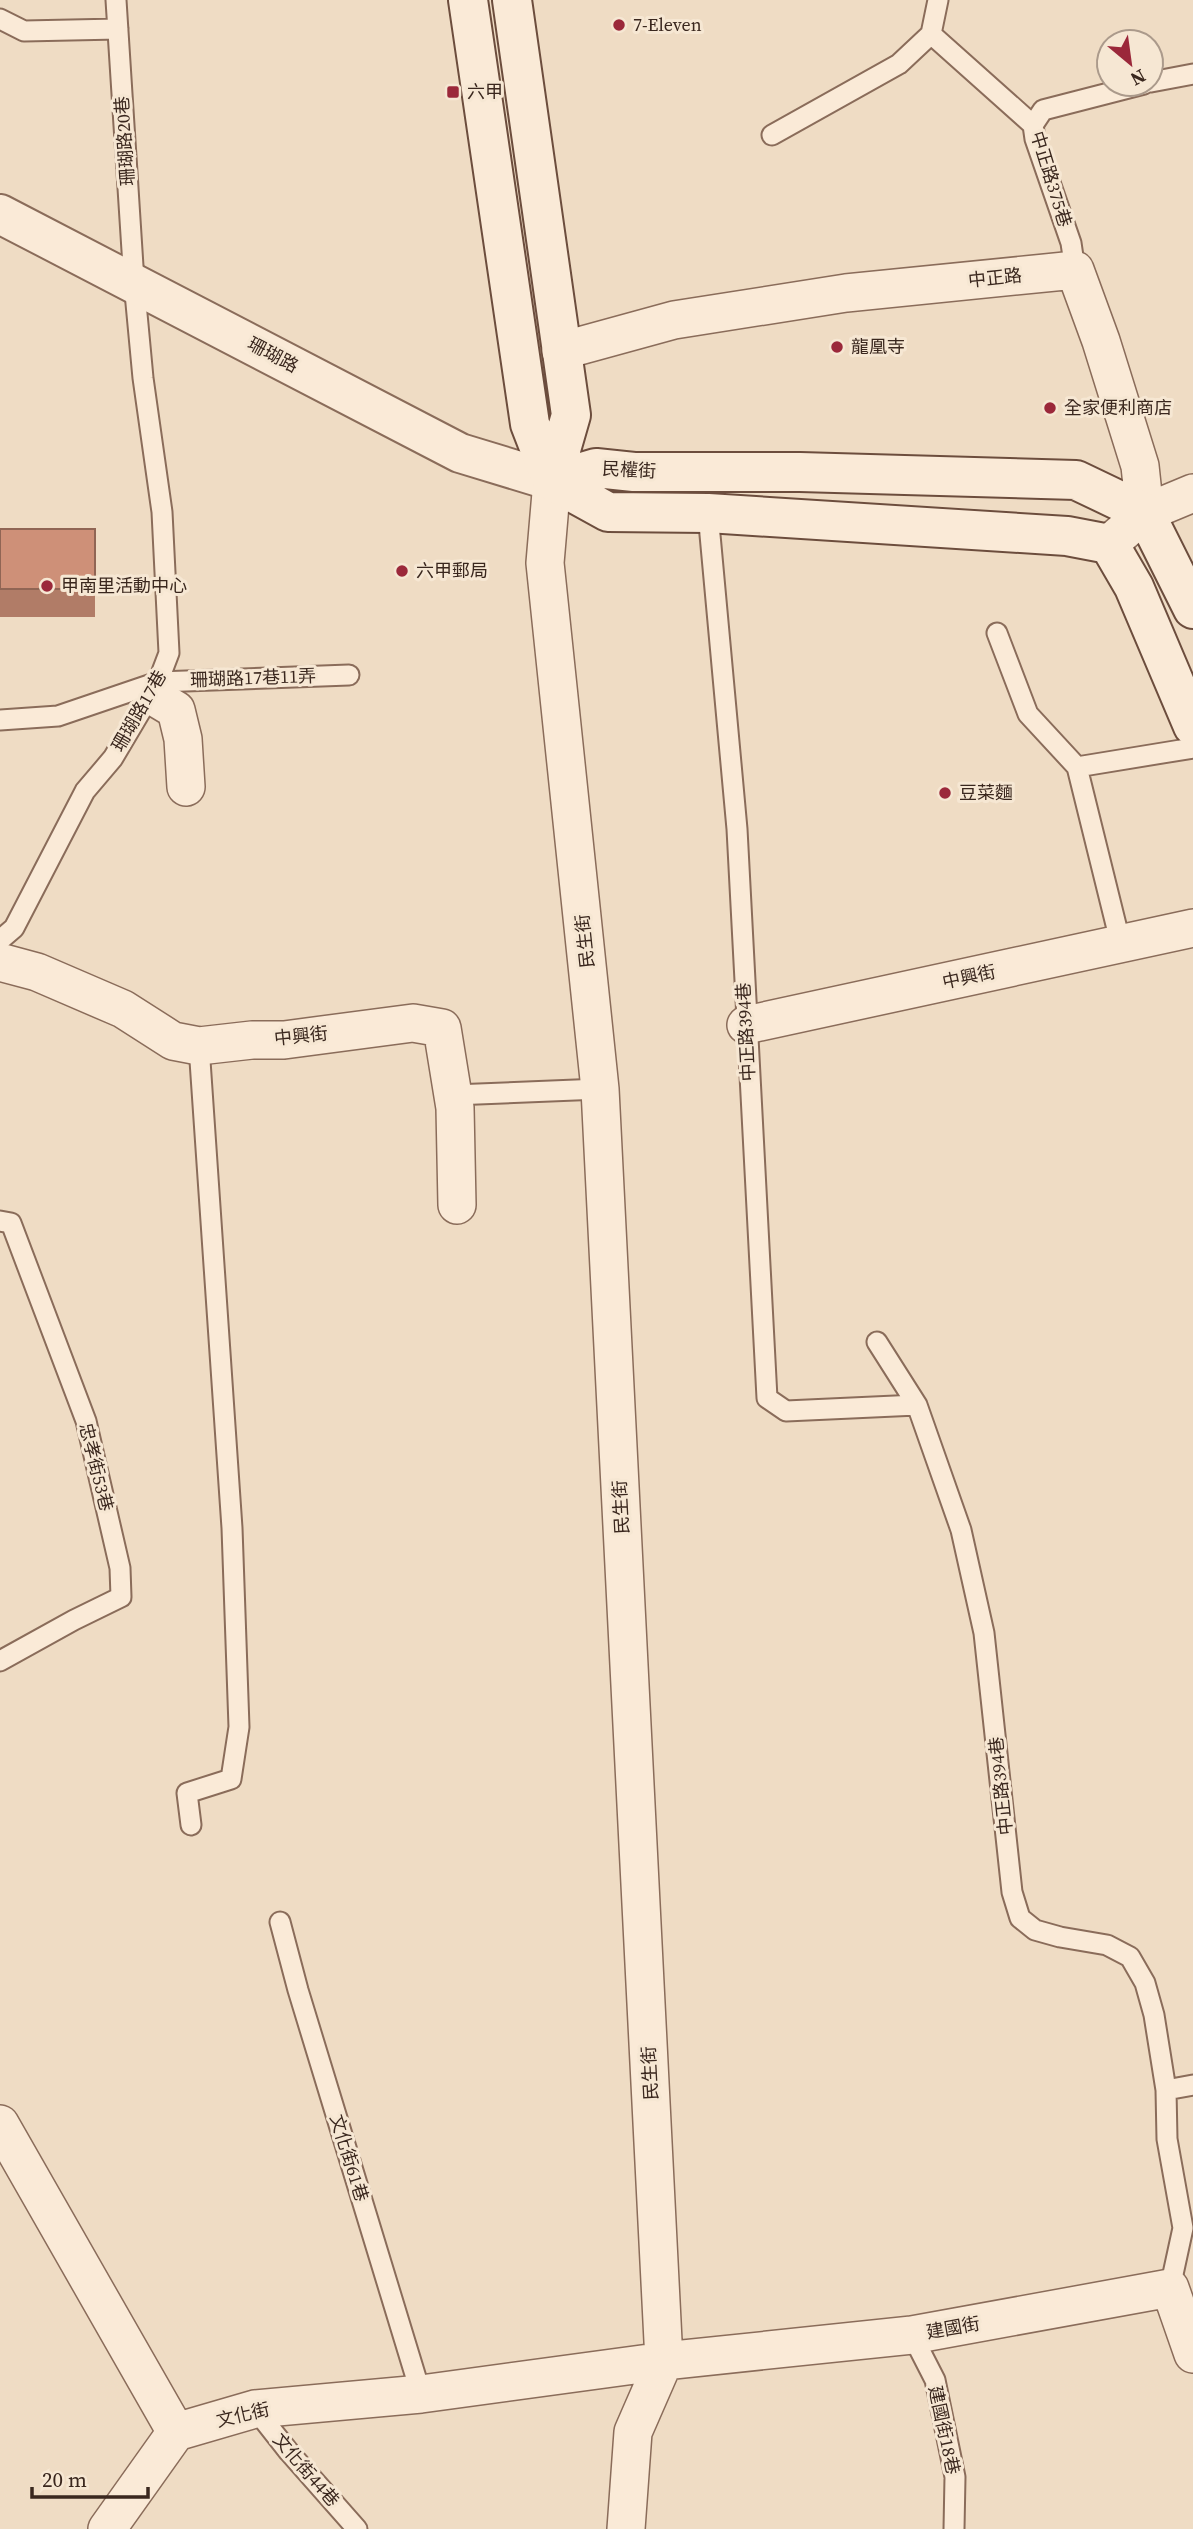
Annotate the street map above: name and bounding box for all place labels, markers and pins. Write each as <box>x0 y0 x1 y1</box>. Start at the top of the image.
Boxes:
place label: 7-Eleven <box>633 12 702 37</box>
marker: 7-Eleven <box>611 17 627 33</box>
place label: 六甲 <box>467 79 503 104</box>
marker: 六甲 <box>445 84 461 100</box>
place label: 龍凰寺 <box>851 334 905 359</box>
marker: 龍凰寺 <box>829 339 845 355</box>
place label: 全家便利商店 <box>1064 395 1172 420</box>
marker: 全家便利商店 <box>1042 400 1058 416</box>
place label: 六甲郵局 <box>416 558 488 583</box>
marker: 六甲郵局 <box>394 563 410 579</box>
place label: 甲南里活動中心 <box>61 573 187 598</box>
marker: 甲南里活動中心 <box>39 578 55 594</box>
place label: 豆菜麵 <box>959 780 1013 805</box>
marker: 豆菜麵 <box>937 785 953 801</box>

